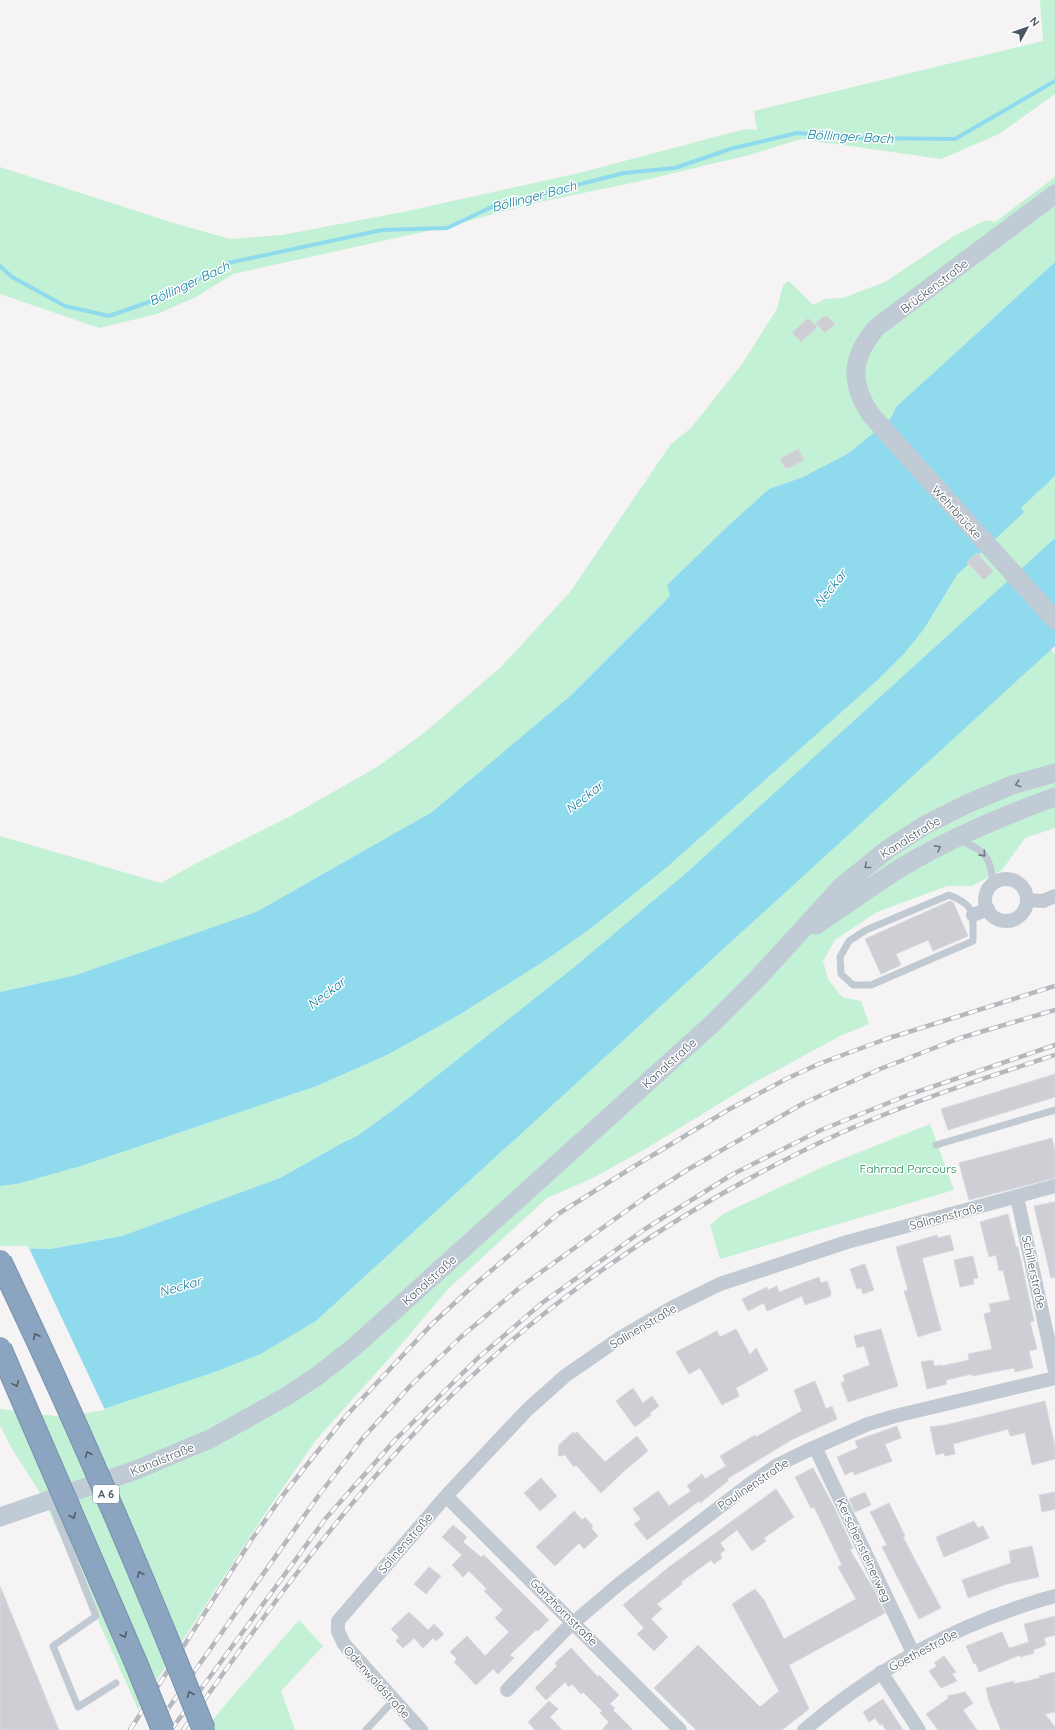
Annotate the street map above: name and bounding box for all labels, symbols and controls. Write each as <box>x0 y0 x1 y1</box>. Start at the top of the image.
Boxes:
north arrow <box>1007 8 1047 48</box>
text: N <box>1027 14 1043 29</box>
water label: Böllinger Bach <box>806 126 894 146</box>
water label: Böllinger Bach <box>490 177 579 215</box>
street label: Brückenstraße <box>897 256 971 316</box>
water label: Böllinger Bach <box>146 257 232 309</box>
street label: Wehrbrücke <box>929 482 985 542</box>
water label: Neckar <box>810 565 851 610</box>
water label: Neckar <box>562 776 608 817</box>
one-way arrow <box>1014 779 1021 788</box>
street label: Kanalstraße <box>877 813 943 861</box>
one-way arrow <box>933 845 941 853</box>
one-way arrow <box>979 849 986 857</box>
one-way arrow <box>865 861 872 868</box>
water label: Neckar <box>304 972 350 1012</box>
street label: Kanalstraße <box>639 1035 699 1091</box>
park label: Fahrrad Parcours <box>860 1161 957 1176</box>
street label: Salinenstraße <box>908 1199 985 1233</box>
street label: Schillerstraße <box>1019 1234 1049 1310</box>
street label: Kanalstraße <box>399 1252 459 1308</box>
water label: Neckar <box>157 1272 205 1300</box>
street label: Salinenstraße <box>607 1300 679 1352</box>
one-way arrow <box>33 1332 41 1340</box>
one-way arrow <box>12 1380 20 1387</box>
street label: Kanalstraße <box>128 1439 196 1479</box>
one-way arrow <box>85 1451 93 1458</box>
street label: Paulinenstraße <box>715 1455 792 1513</box>
road number: A 6 <box>93 1485 119 1503</box>
street label: Kerschensteinerweg <box>833 1496 895 1604</box>
street label: Salinenstraße <box>375 1509 436 1576</box>
one-way arrow <box>68 1511 76 1519</box>
one-way arrow <box>137 1570 145 1578</box>
street label: Ganzhornstraße <box>527 1575 601 1649</box>
street label: Goethestraße <box>886 1626 960 1674</box>
one-way arrow <box>120 1632 128 1639</box>
street label: Odenwaldstraße <box>341 1643 414 1721</box>
one-way arrow <box>187 1690 195 1698</box>

